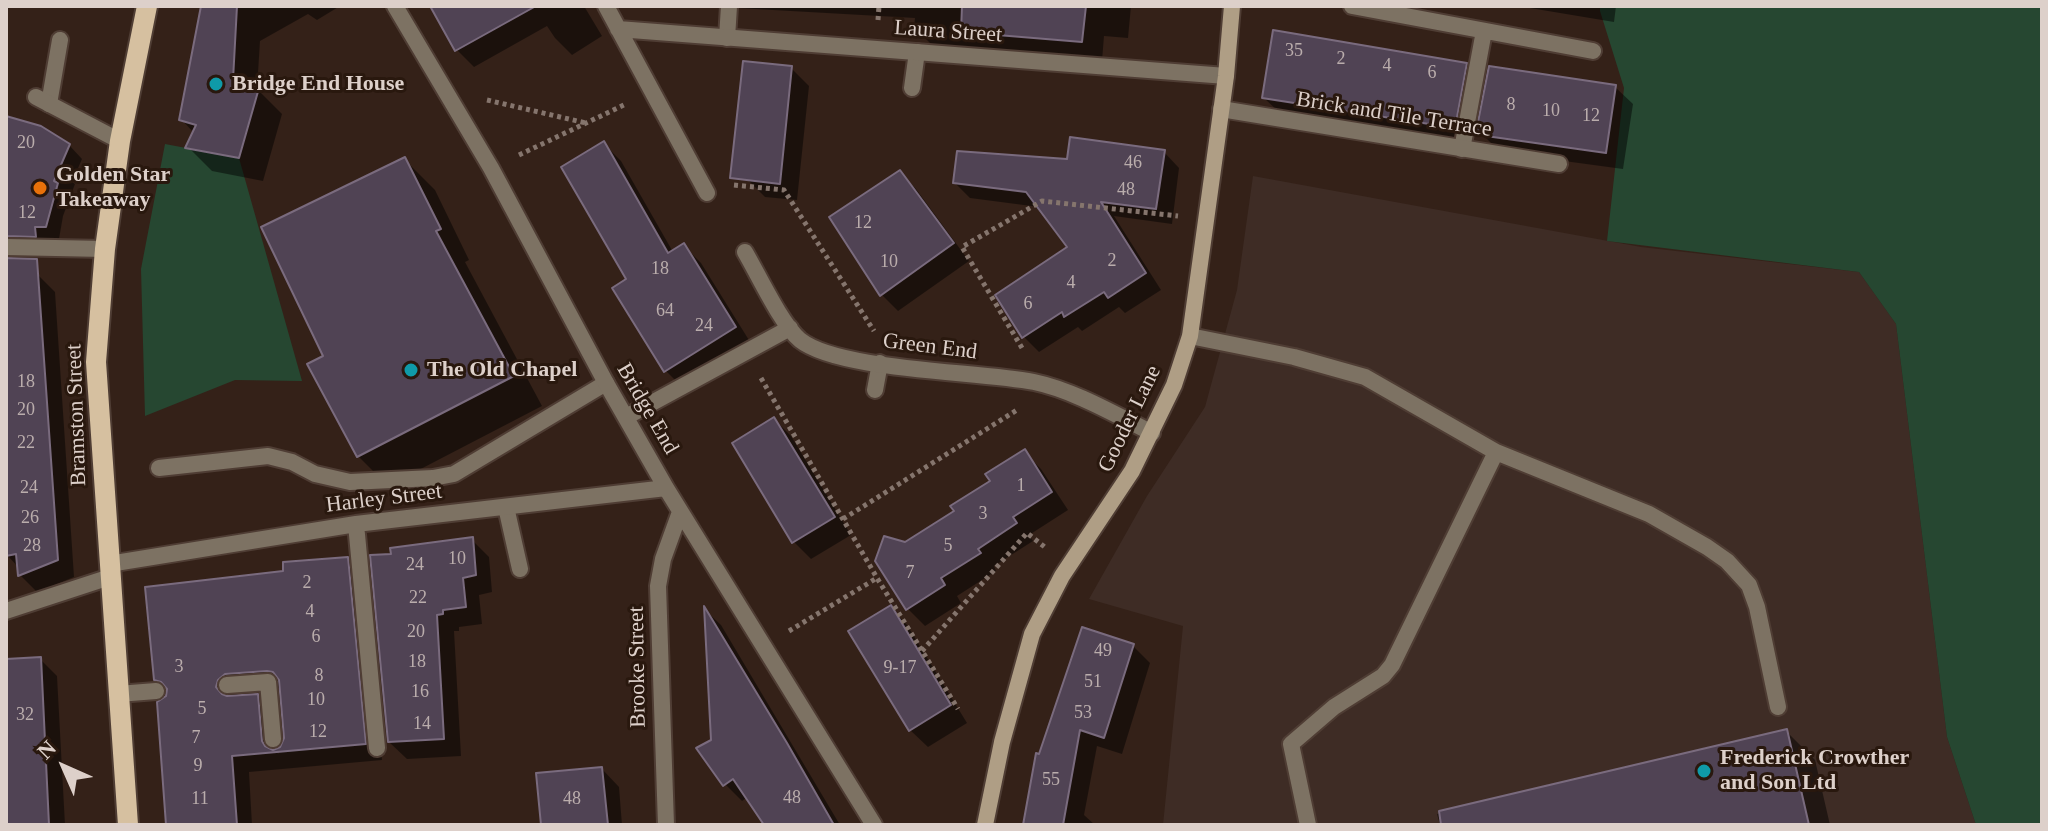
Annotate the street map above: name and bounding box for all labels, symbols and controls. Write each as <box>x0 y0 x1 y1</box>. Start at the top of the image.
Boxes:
street label: Laura Street <box>893 15 1003 49</box>
house number: 35 <box>1285 40 1303 62</box>
house number: 2 <box>1336 48 1346 70</box>
house number: 4 <box>1382 55 1392 77</box>
house number: 6 <box>1428 62 1436 84</box>
place label: Bridge End House <box>232 71 404 97</box>
marker: Bridge End House <box>207 75 225 93</box>
street label: Brick and Tile Terrace <box>1294 87 1494 143</box>
house number: 8 <box>1506 94 1516 116</box>
house number: 10 <box>1542 100 1560 122</box>
house number: 12 <box>1582 105 1600 127</box>
house number: 20 <box>17 132 35 154</box>
house number: 46 <box>1124 152 1142 174</box>
place label: Golden Star Takeaway <box>56 162 170 214</box>
marker: Golden Star Takeaway <box>31 179 49 197</box>
house number: 48 <box>1117 179 1135 201</box>
house number: 12 <box>18 202 36 224</box>
house number: 12 <box>854 212 872 234</box>
house number: 2 <box>1108 250 1116 272</box>
house number: 10 <box>880 251 898 273</box>
house number: 18 <box>651 258 669 280</box>
house number: 4 <box>1066 272 1076 294</box>
house number: 6 <box>1024 293 1032 315</box>
house number: 64 <box>656 300 674 322</box>
house number: 24 <box>695 315 713 337</box>
street label: Green End <box>881 328 979 366</box>
street label: Bramston Street <box>61 343 93 487</box>
place label: The Old Chapel <box>427 357 577 383</box>
street label: Bridge End <box>610 359 684 459</box>
marker: The Old Chapel <box>402 361 420 379</box>
street label: Gooder Lane <box>1093 361 1167 477</box>
house number: 18 <box>17 371 35 393</box>
house number: 20 <box>17 399 35 421</box>
house number: 22 <box>17 432 35 454</box>
house number: 1 <box>1016 475 1026 497</box>
house number: 24 <box>20 477 38 499</box>
street label: Harley Street <box>324 479 444 519</box>
house number: 3 <box>978 503 988 525</box>
house number: 26 <box>21 507 39 529</box>
house number: 28 <box>23 535 41 557</box>
house number: 5 <box>944 535 952 557</box>
house number: 10 <box>448 548 466 570</box>
house number: 24 <box>406 554 424 576</box>
house number: 7 <box>906 562 914 584</box>
house number: 2 <box>302 572 312 594</box>
house number: 22 <box>409 587 427 609</box>
house number: 4 <box>306 601 314 623</box>
street label: Brooke Street <box>624 606 652 728</box>
house number: 20 <box>407 621 425 643</box>
house number: 6 <box>312 626 320 648</box>
house number: 49 <box>1094 640 1112 662</box>
house number: 18 <box>408 651 426 673</box>
house number: 3 <box>174 656 184 678</box>
house number: 9-17 <box>884 657 916 679</box>
house number: 8 <box>314 665 324 687</box>
house number: 51 <box>1084 671 1102 693</box>
house number: 16 <box>411 681 429 703</box>
house number: 10 <box>307 689 325 711</box>
house number: 5 <box>198 698 206 720</box>
house number: 53 <box>1074 702 1092 724</box>
house number: 32 <box>16 704 34 726</box>
house number: 14 <box>413 713 431 735</box>
house number: 12 <box>309 721 327 743</box>
north arrow <box>24 727 104 807</box>
house number: 7 <box>192 727 200 749</box>
text: N <box>32 735 61 764</box>
place label: Frederick Crowther and Son Ltd <box>1720 745 1909 796</box>
house number: 9 <box>194 755 202 777</box>
marker: Frederick Crowther and Son Ltd <box>1695 762 1713 780</box>
house number: 55 <box>1042 769 1060 791</box>
house number: 48 <box>783 787 801 809</box>
house number: 11 <box>191 788 209 810</box>
house number: 48 <box>563 788 581 810</box>

